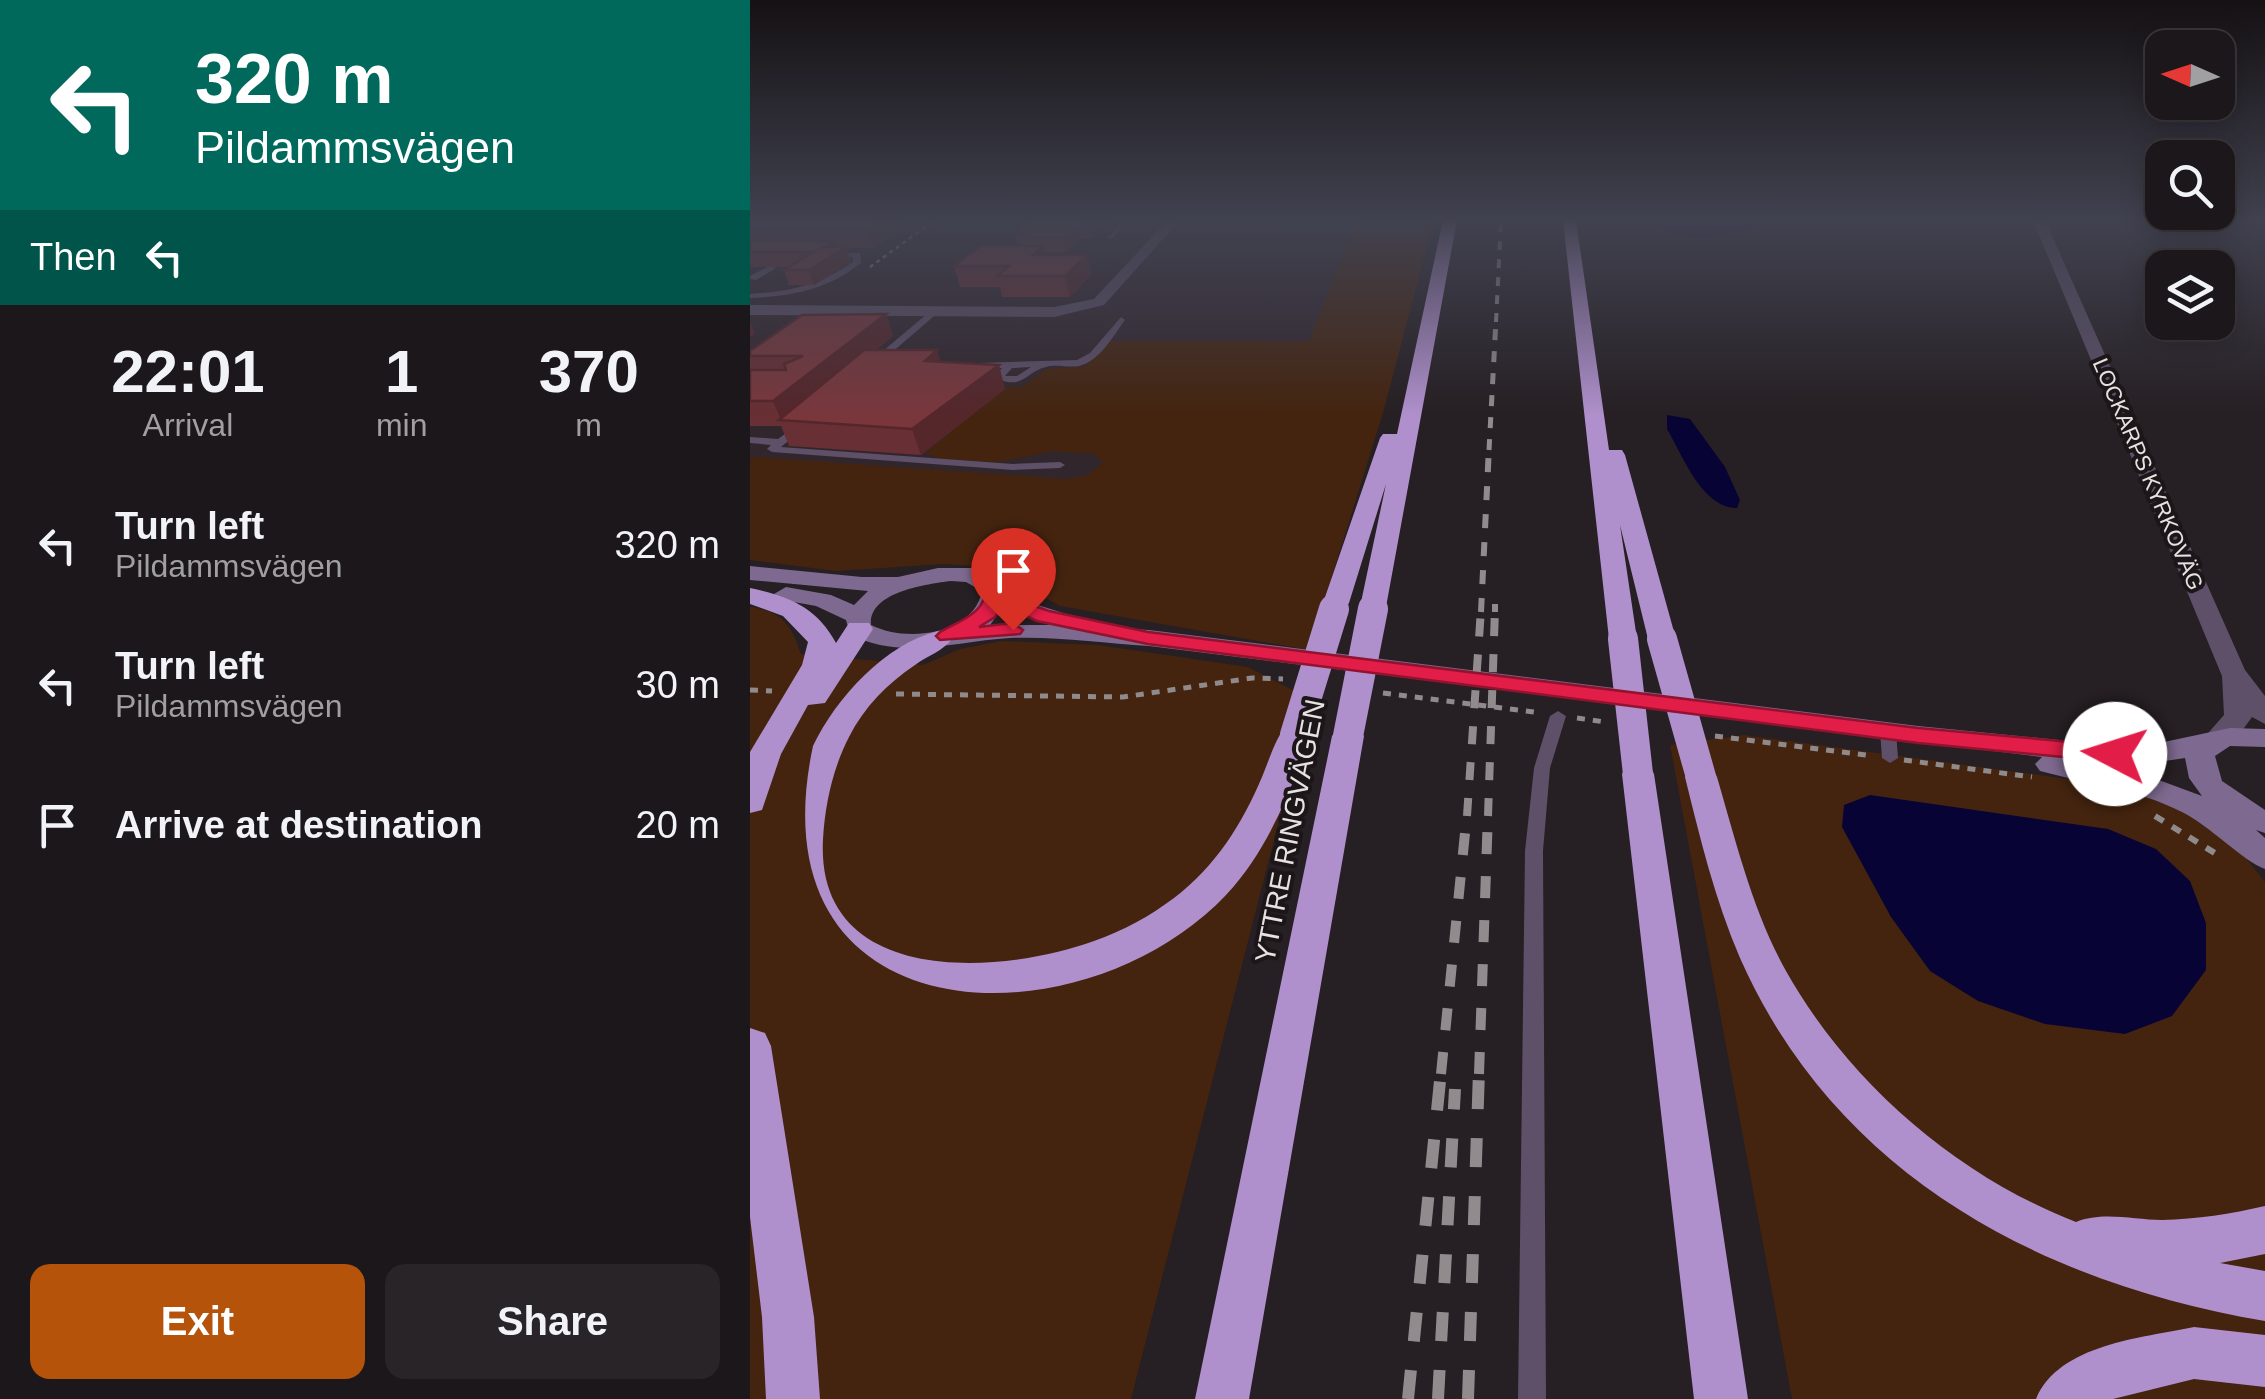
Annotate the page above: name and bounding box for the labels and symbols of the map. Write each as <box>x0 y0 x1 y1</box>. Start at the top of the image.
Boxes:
north arrow <box>2145 30 2235 120</box>
street label: LOCKARPS KYRKOVÄG <box>2088 354 2208 594</box>
pin <box>971 528 1056 631</box>
street label: YTTRE RINGVÄGEN <box>1249 697 1331 965</box>
position arrow <box>2063 702 2167 806</box>

